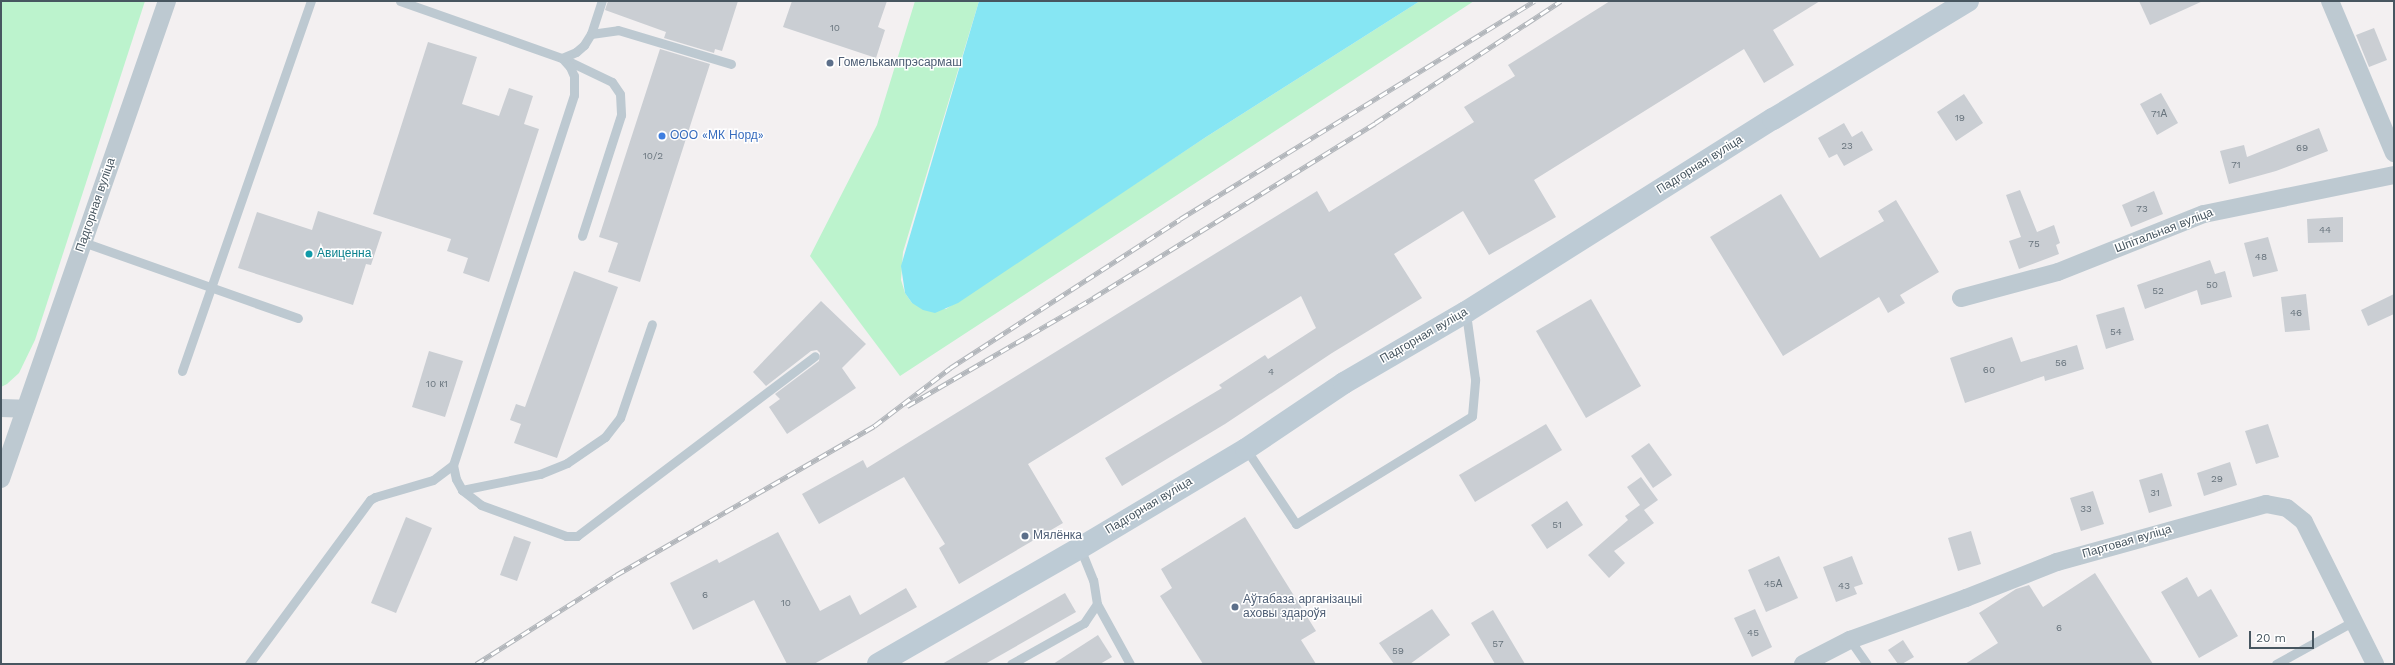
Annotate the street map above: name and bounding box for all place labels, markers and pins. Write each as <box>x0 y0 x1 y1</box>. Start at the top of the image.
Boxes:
place label: Гомелькампрэсармаш <box>838 56 962 70</box>
marker: Гомелькампрэсармаш <box>825 58 835 68</box>
place label: ООО «МК Норд» <box>670 129 764 143</box>
marker: ООО «МК Норд» <box>657 131 667 141</box>
place label: Авиценна <box>317 247 371 261</box>
marker: Авиценна <box>304 249 314 259</box>
place label: Мялёнка <box>1033 529 1082 543</box>
marker: Мялёнка <box>1020 531 1030 541</box>
place label: Аўтабаза арганізацыі аховы здароўя <box>1243 593 1362 621</box>
marker: Аўтабаза арганізацыі аховы здароўя <box>1230 602 1240 612</box>

